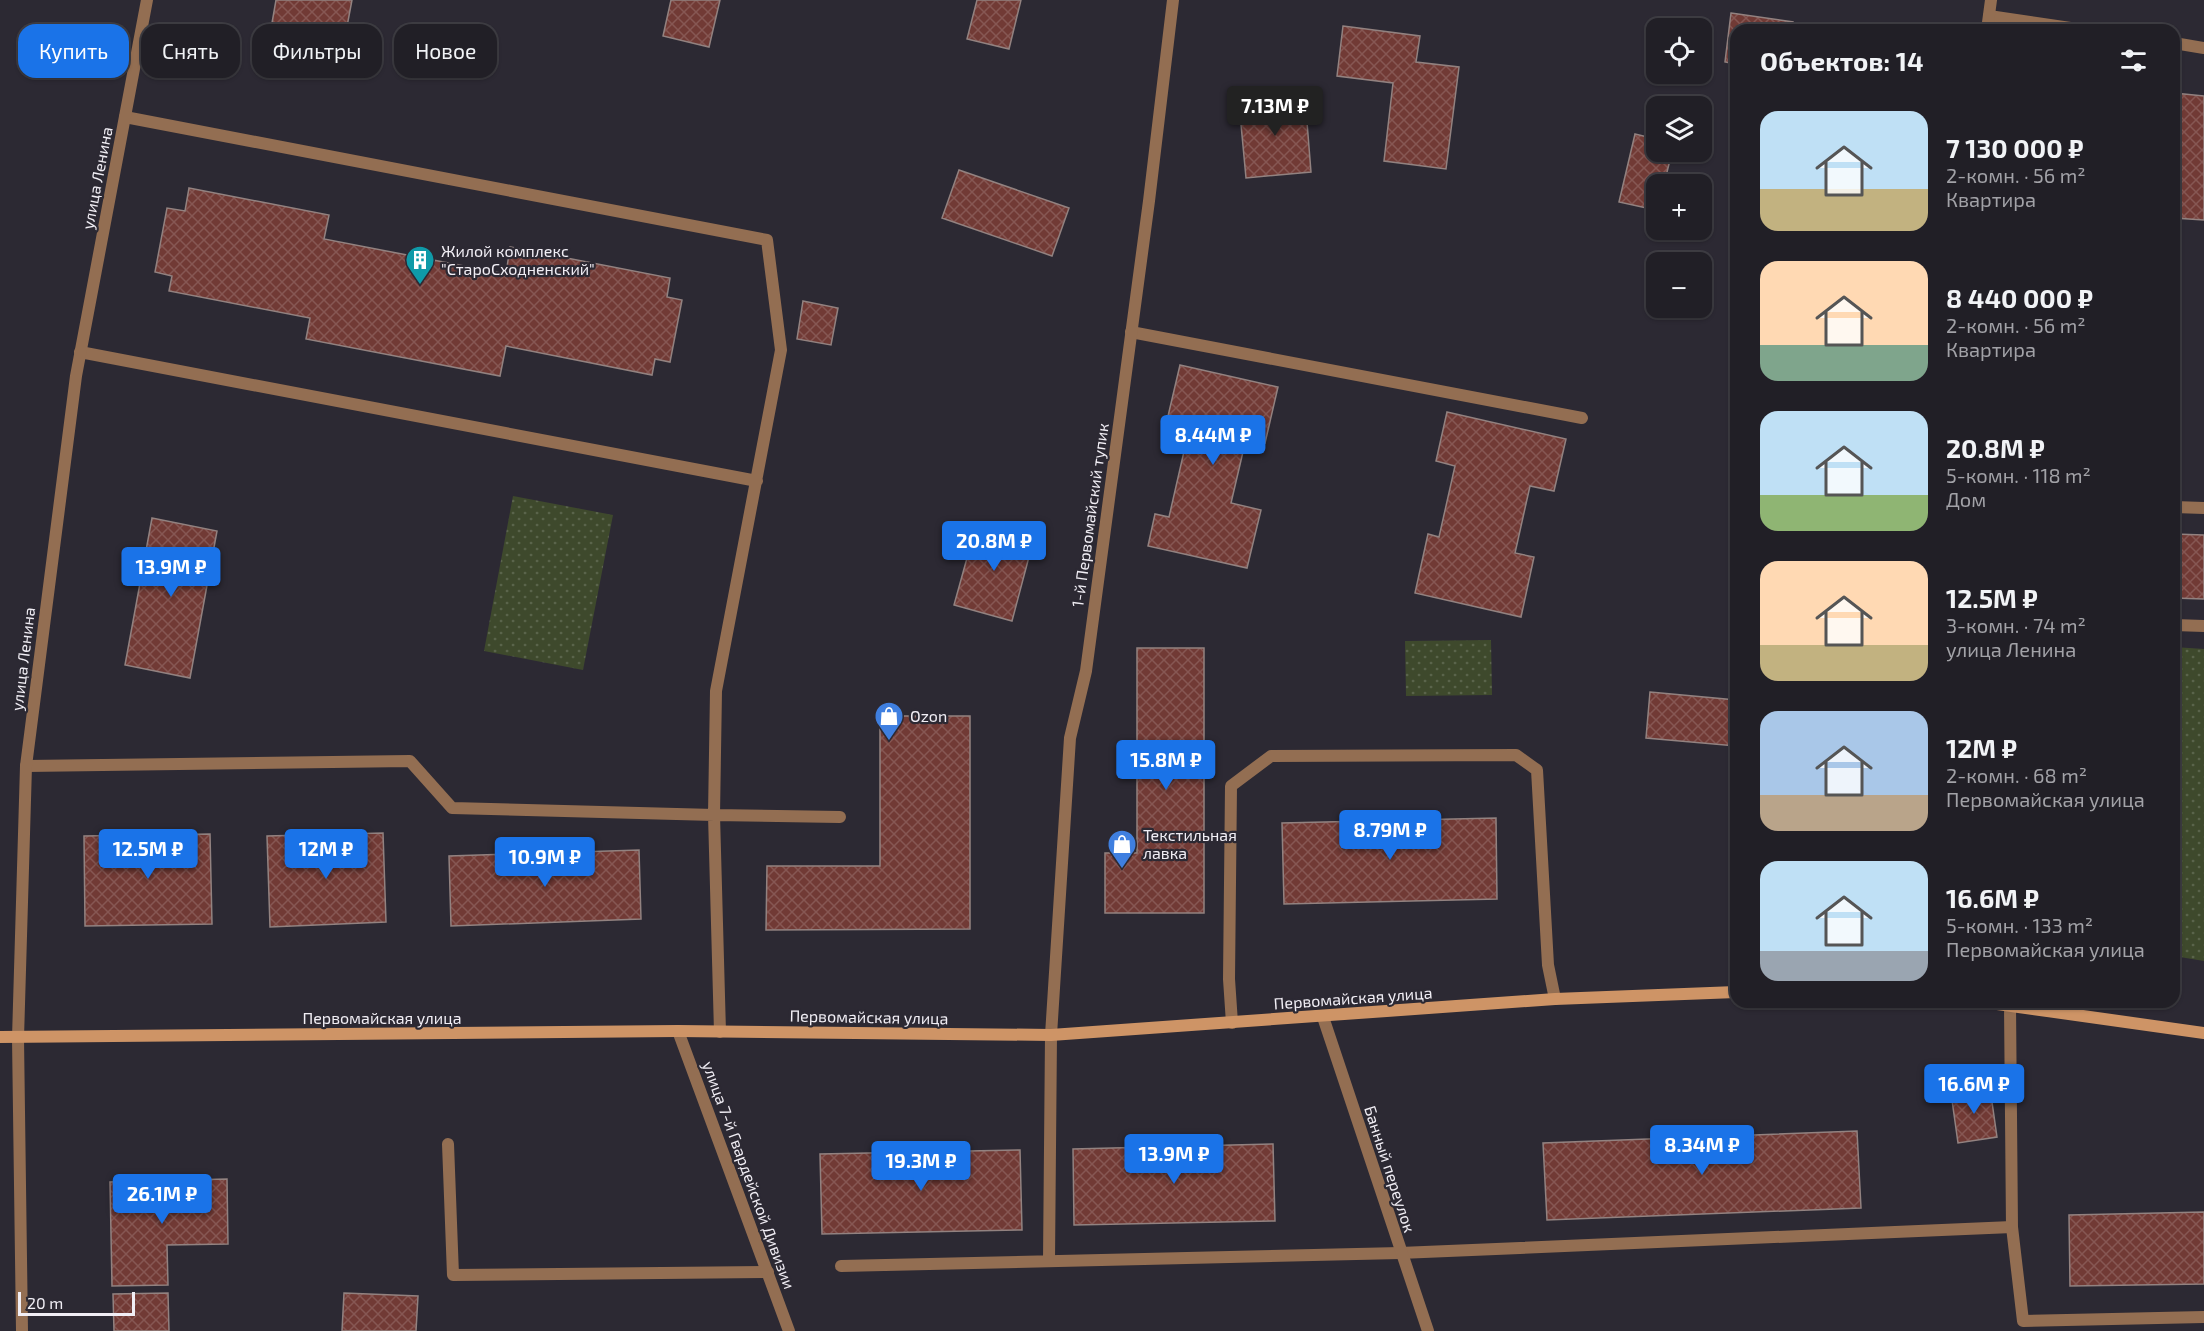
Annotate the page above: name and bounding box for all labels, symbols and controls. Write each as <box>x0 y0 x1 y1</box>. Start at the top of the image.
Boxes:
map controls <box>1646 18 1712 318</box>
button: locate <box>1646 18 1712 84</box>
chip: Купить <box>18 24 129 78</box>
chip: Снять <box>141 24 240 78</box>
chip: Фильтры <box>252 24 382 78</box>
chip: Новое <box>394 24 497 78</box>
icon: filters <box>2117 44 2150 77</box>
text: Объектов: 14 <box>1760 45 1924 76</box>
pin: 7.13M ₽ <box>1220 86 1330 137</box>
text: 7.13M ₽ <box>1241 93 1309 117</box>
button: layers <box>1646 96 1712 162</box>
street label: улица Ленина <box>77 125 117 231</box>
text: 7 130 000 ₽ <box>1946 132 2084 163</box>
icon: home <box>1808 135 1880 207</box>
text: 2-комн. · 56 m² <box>1946 163 2086 187</box>
button: + <box>1646 174 1712 240</box>
text: Квартира <box>1946 187 2036 211</box>
place label: Жилой комплекс "СтароСходненский" <box>441 241 595 278</box>
building icon: Жилой комплекс "СтароСходненский" <box>404 244 436 286</box>
button: − <box>1646 252 1712 318</box>
text: 8 440 000 ₽ <box>1946 282 2093 313</box>
icon: home <box>1808 285 1880 357</box>
text: 2-комн. · 56 m² <box>1946 313 2086 337</box>
text: Квартира <box>1946 337 2036 361</box>
pin: 8.44M ₽ <box>1158 415 1268 466</box>
street label: 1-й Первомайский тупик <box>1067 421 1113 608</box>
text: 8.44M ₽ <box>1174 422 1252 446</box>
text: 20.8M ₽ <box>1946 432 2045 463</box>
icon: home <box>1808 435 1880 507</box>
text: 5-комн. · 118 m² <box>1946 463 2091 487</box>
text: Дом <box>1946 487 1986 511</box>
pin: 20.8M ₽ <box>939 521 1049 572</box>
text: 20.8M ₽ <box>956 528 1032 552</box>
pin: 13.9M ₽ <box>116 547 226 598</box>
text: 13.9M ₽ <box>135 554 207 578</box>
text: 12.5M ₽ <box>1946 582 2038 613</box>
icon: home <box>1808 585 1880 657</box>
street label: улица Ленина <box>7 606 39 712</box>
text: 3-комн. · 74 m² <box>1946 613 2086 637</box>
text: улица Ленина <box>1946 637 2076 661</box>
shop icon: Ozon <box>873 700 905 742</box>
place label: Ozon <box>910 706 947 725</box>
text: 12M ₽ <box>1946 732 2017 763</box>
icon: home <box>1808 735 1880 807</box>
pin: 15.8M ₽ <box>1111 740 1221 791</box>
text: 15.8M ₽ <box>1130 747 1202 771</box>
text: 2-комн. · 68 m² <box>1946 763 2087 787</box>
text: Первомайская улица <box>1946 787 2145 811</box>
pin: 8.79M ₽ <box>1335 810 1445 861</box>
text: 8.79M ₽ <box>1353 817 1427 841</box>
place label: Текстильная лавка <box>1143 825 1237 862</box>
shop icon: Текстильная лавка <box>1106 828 1138 870</box>
pin: 12.5M ₽ <box>93 829 203 880</box>
pin: 12M ₽ <box>284 829 368 880</box>
text: 12.5M ₽ <box>113 836 183 860</box>
text: 12M ₽ <box>299 836 353 860</box>
pin: 10.9M ₽ <box>490 837 600 888</box>
text: 10.9M ₽ <box>509 844 581 868</box>
text: 16.6M ₽ <box>1946 882 2039 913</box>
icon: home <box>1808 885 1880 957</box>
text: 5-комн. · 133 m² <box>1946 913 2093 937</box>
text: Первомайская улица <box>1946 937 2145 961</box>
street label: Первомайская улица <box>1273 982 1433 1014</box>
street label: Первомайская улица <box>789 1006 949 1028</box>
street label: Первомайская улица <box>302 1008 462 1028</box>
street label: улица 7-й Гвардейской Дивизии <box>698 1058 800 1292</box>
pin: 16.6M ₽ <box>1919 1064 2029 1115</box>
text: 16.6M ₽ <box>1938 1071 2010 1095</box>
street label: Банный переулок <box>1360 1103 1420 1235</box>
pin: 8.34M ₽ <box>1647 1125 1757 1176</box>
text: 8.34M ₽ <box>1664 1132 1740 1156</box>
pin: 13.9M ₽ <box>1119 1134 1229 1185</box>
pin: 19.3M ₽ <box>866 1141 976 1192</box>
text: 13.9M ₽ <box>1138 1141 1210 1165</box>
text: 19.3M ₽ <box>885 1148 957 1172</box>
pin: 26.1M ₽ <box>107 1174 217 1225</box>
text: 26.1M ₽ <box>127 1181 197 1205</box>
scale bar <box>18 1289 135 1316</box>
text: 20 m <box>27 1293 63 1312</box>

